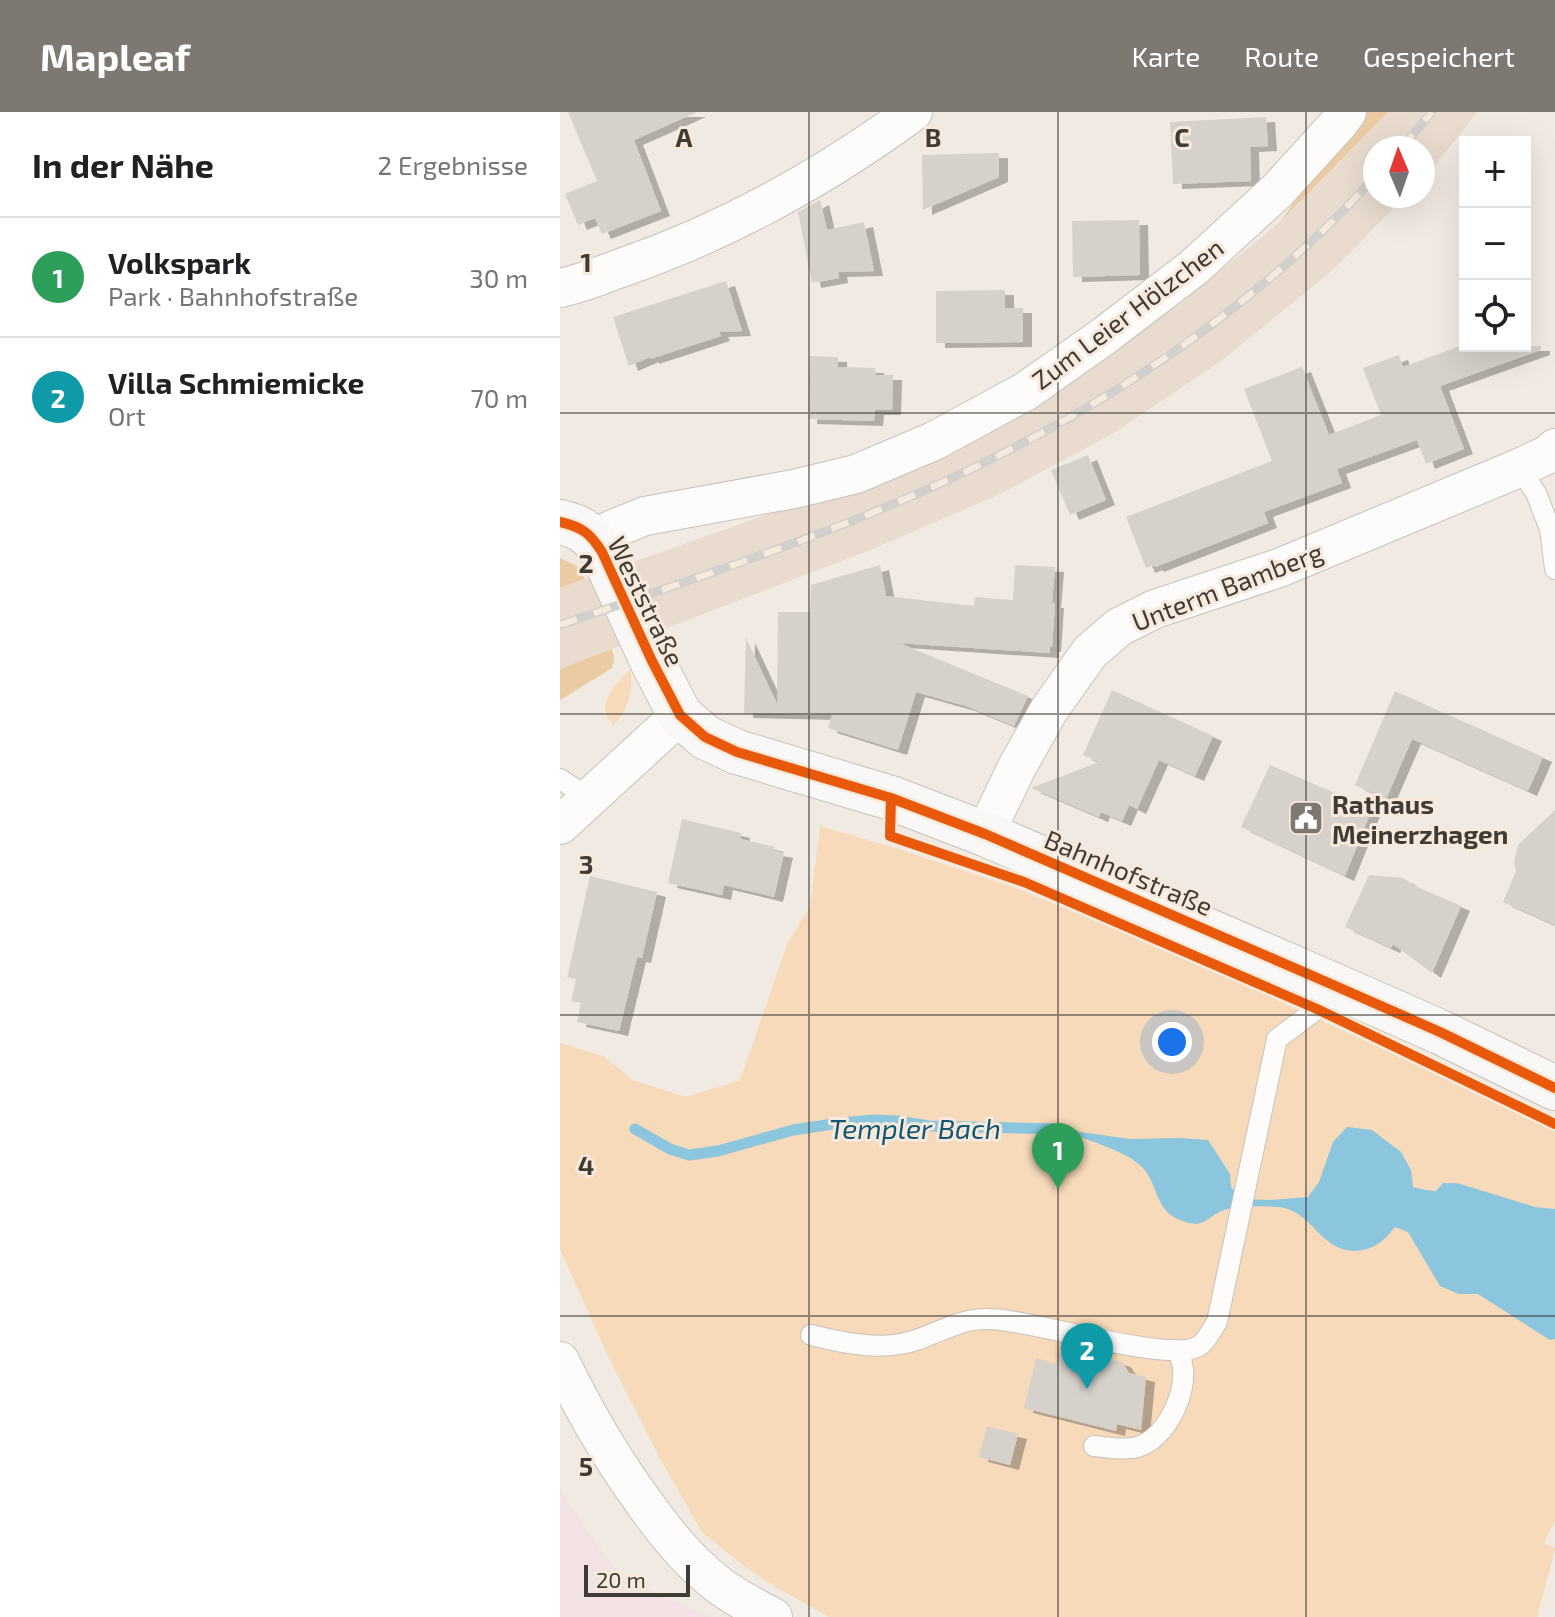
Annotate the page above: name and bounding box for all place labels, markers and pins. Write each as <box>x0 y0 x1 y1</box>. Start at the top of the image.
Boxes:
place label: Rathaus Meinerzhagen <box>1332 788 1508 849</box>
public building icon: Rathaus Meinerzhagen <box>1287 799 1325 837</box>
pin: 1 <box>1032 1123 1084 1189</box>
pin: 2 <box>1061 1323 1113 1389</box>

